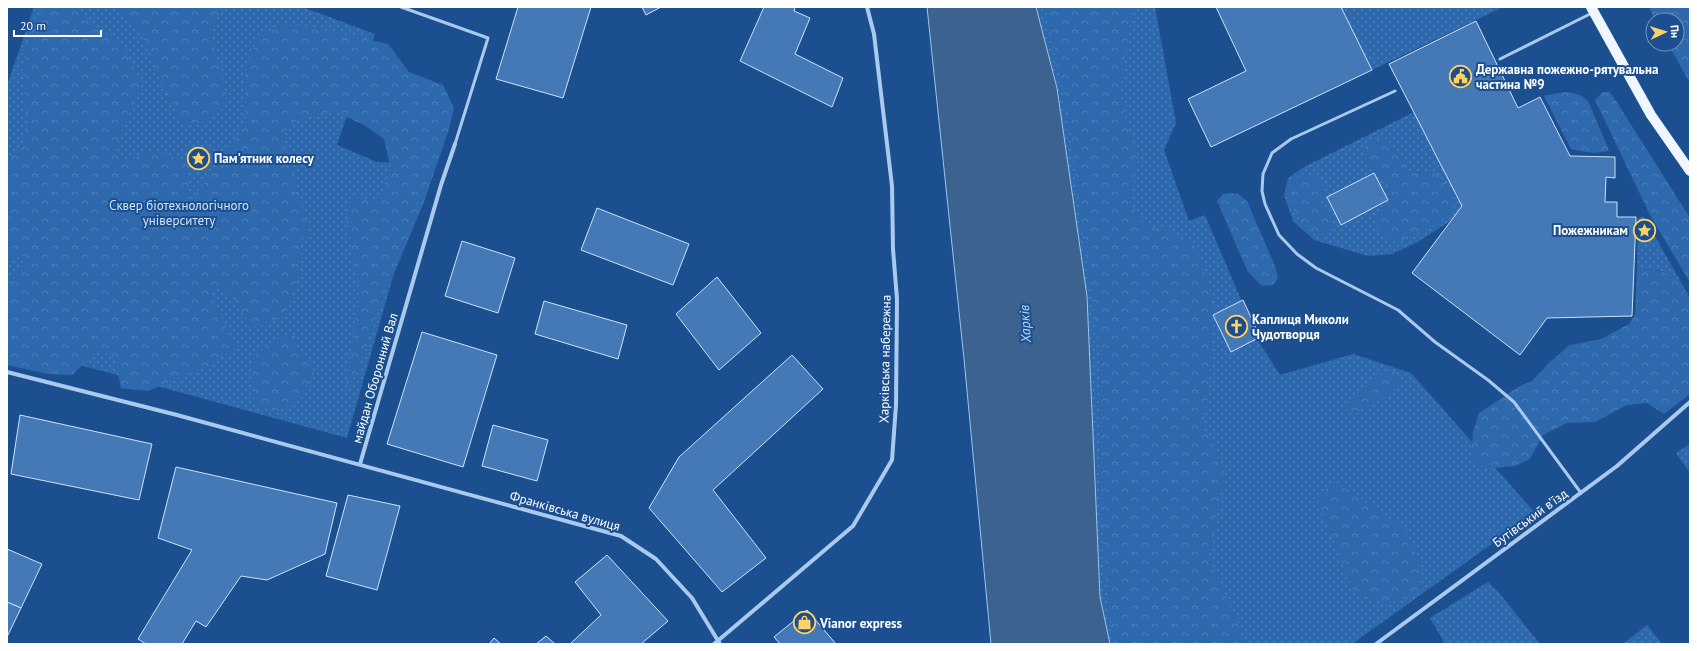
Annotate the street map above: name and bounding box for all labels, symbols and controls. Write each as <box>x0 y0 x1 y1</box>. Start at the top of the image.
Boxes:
scale bar <box>14 12 101 38</box>
north arrow <box>1645 12 1685 52</box>
text: 20 m <box>20 18 46 33</box>
text: Пн <box>1668 24 1682 38</box>
place label: Державна пожежно-рятувальна частина №9 <box>1476 61 1658 93</box>
public building icon: Державна пожежно-рятувальна частина №9 <box>1447 63 1473 89</box>
place icon: Пам'ятник колесу <box>186 145 212 171</box>
place label: Пам'ятник колесу <box>214 150 314 167</box>
park label: Сквер біотехнологічного університету <box>109 197 249 229</box>
place icon: Пожежникам <box>1631 217 1657 243</box>
place label: Пожежникам <box>1553 222 1628 239</box>
street label: Харківська набережна <box>875 295 895 423</box>
water label: Харків <box>1015 304 1035 345</box>
street label: майдан Оборонний Вал <box>348 311 402 445</box>
place label: Каплиця Миколи Чудотворця <box>1252 311 1349 343</box>
church icon: Каплиця Миколи Чудотворця <box>1224 313 1250 339</box>
street label: Бутівський в’їзд <box>1489 485 1571 551</box>
street label: Франківська вулиця <box>508 487 622 535</box>
shop icon: Vianor express <box>792 610 818 636</box>
place label: Vianor express <box>819 615 903 632</box>

